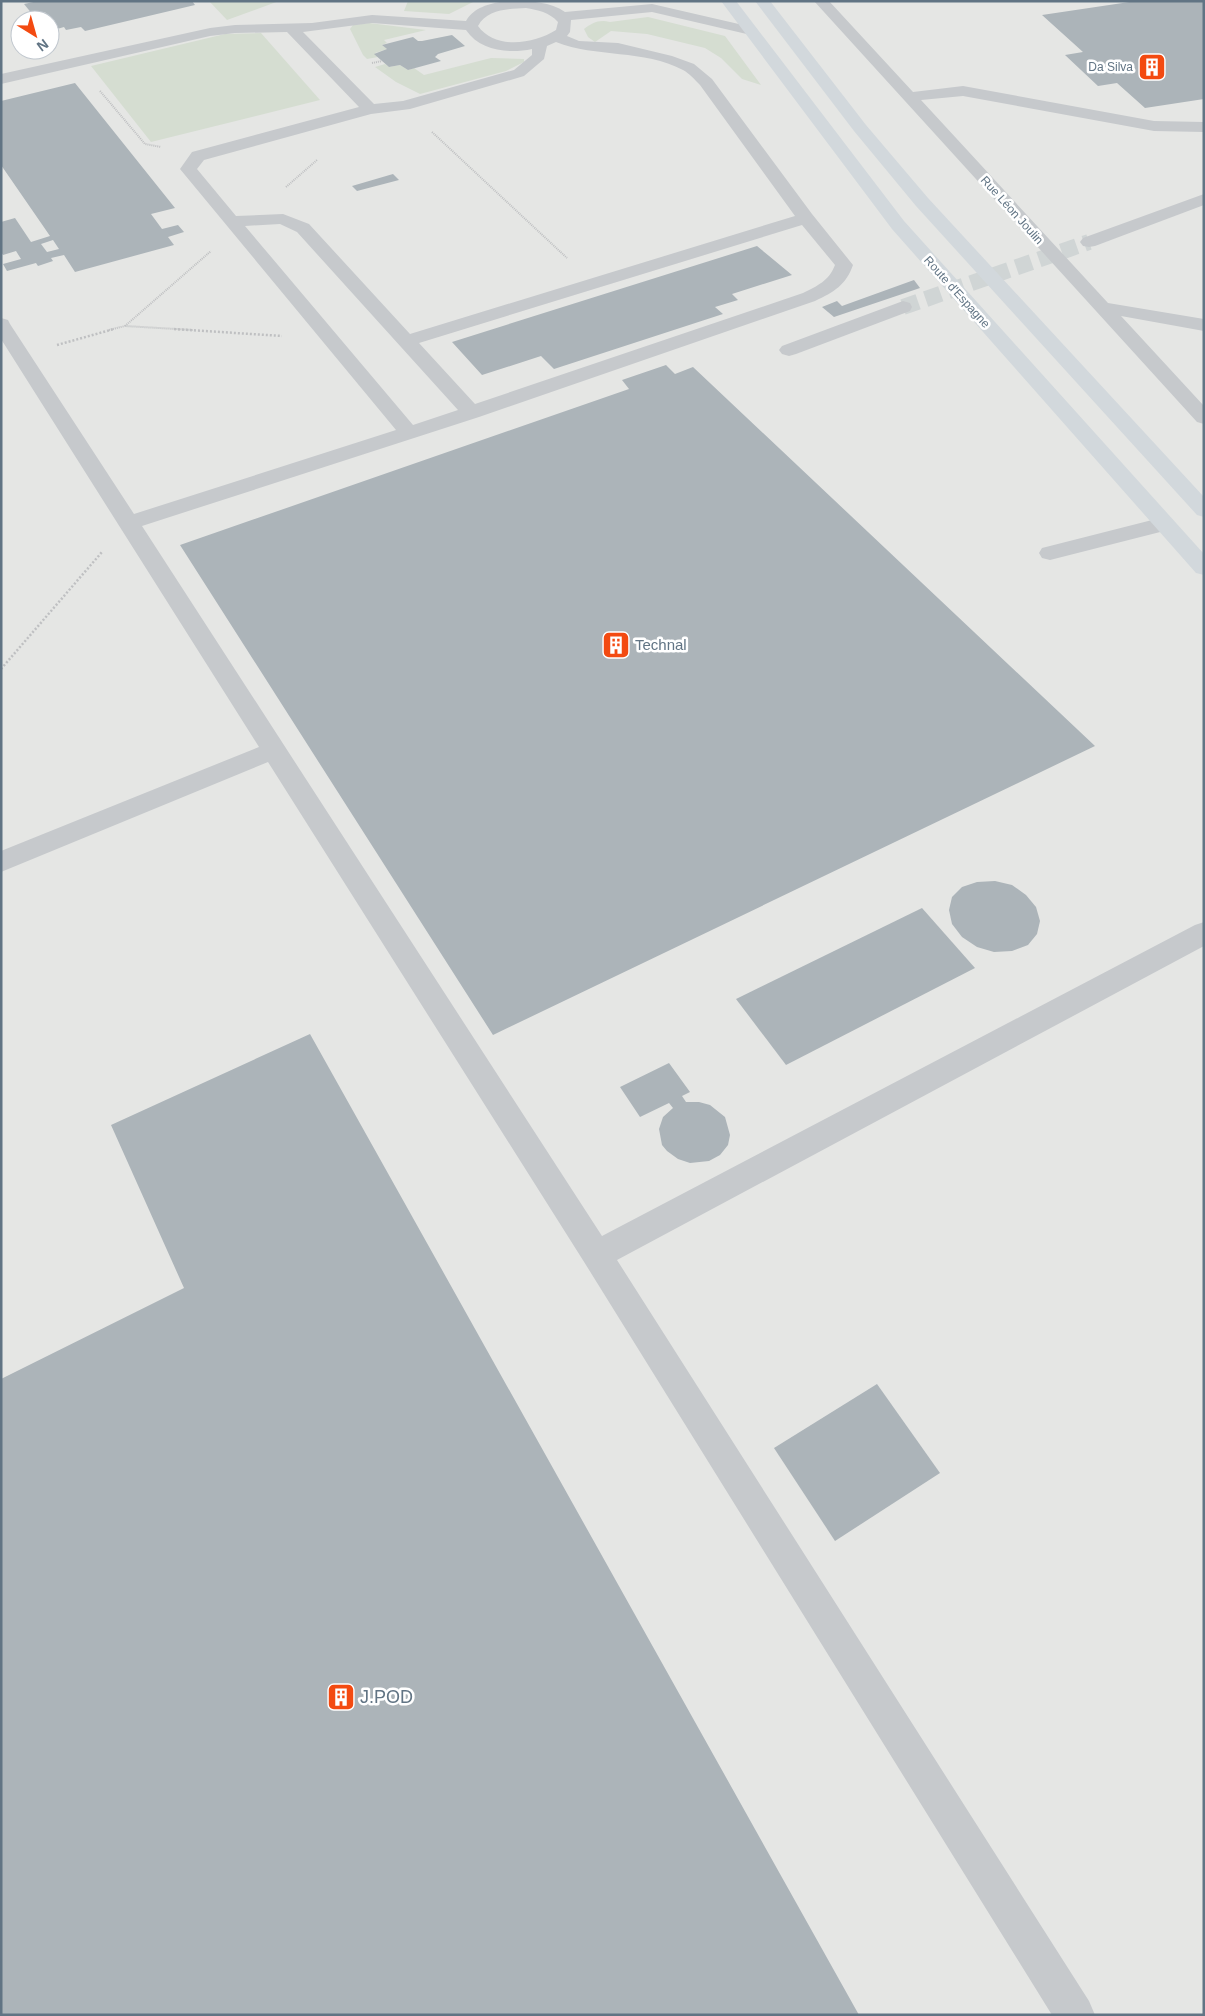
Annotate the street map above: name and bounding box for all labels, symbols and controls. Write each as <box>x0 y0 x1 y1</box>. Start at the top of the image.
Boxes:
north arrow <box>10 10 60 60</box>
text: N <box>34 36 52 55</box>
building icon: Da Silva <box>1137 52 1167 82</box>
place label: Da Silva <box>1088 60 1133 74</box>
street label: Rue Léon Joulin <box>978 173 1046 247</box>
street label: Route d'Espagne <box>921 253 993 331</box>
building icon: Technal <box>601 630 631 660</box>
place label: Technal <box>635 636 687 653</box>
building icon: J.POD <box>326 1682 356 1712</box>
place label: J.POD <box>360 1687 413 1707</box>

